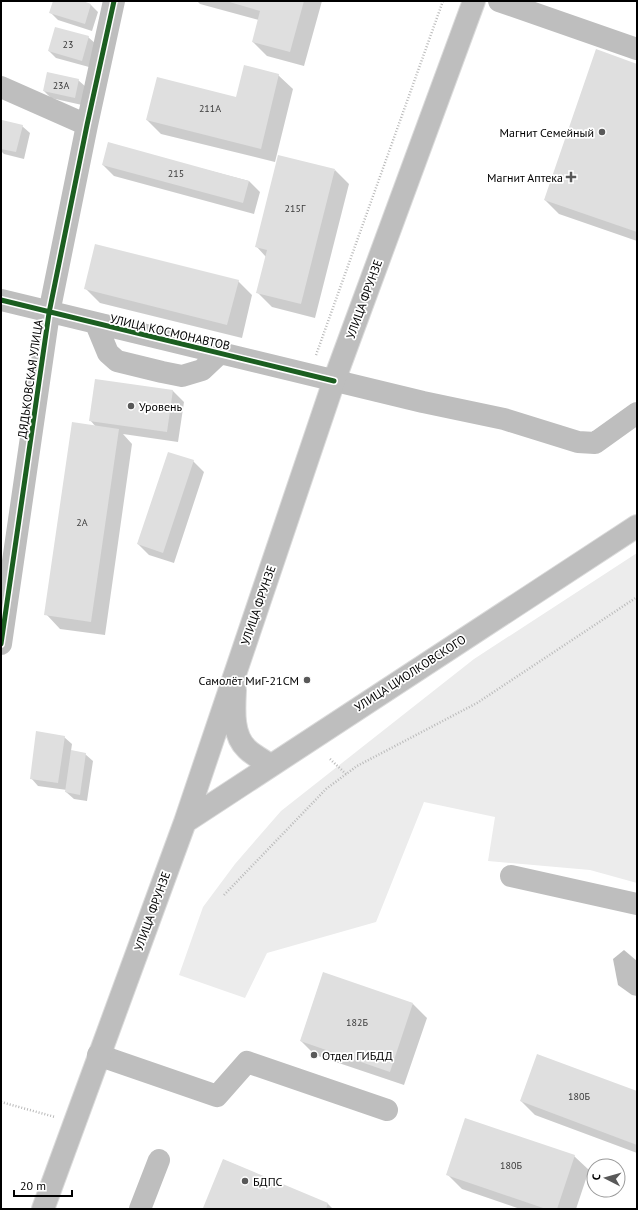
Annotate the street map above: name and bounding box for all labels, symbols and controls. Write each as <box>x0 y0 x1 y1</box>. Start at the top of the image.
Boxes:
house number: 23 <box>63 38 73 51</box>
house number: 23А <box>53 79 70 92</box>
house number: 211А <box>199 102 221 115</box>
place label: Магнит Семейный <box>500 125 594 140</box>
marker: Магнит Семейный <box>597 127 607 137</box>
house number: 215 <box>168 167 184 180</box>
place label: Магнит Аптека <box>487 170 563 185</box>
marker: Магнит Аптека <box>566 172 576 182</box>
house number: 215Г <box>285 202 306 215</box>
street label: УЛИЦА ФРУНЗЕ <box>343 257 385 341</box>
street label: УЛИЦА КОСМОНАВТОВ <box>108 311 232 353</box>
street label: ДЯДЬКОВСКАЯ УЛИЦА <box>14 319 46 439</box>
place label: Уровень <box>139 399 183 414</box>
marker: Уровень <box>126 401 136 411</box>
house number: 2А <box>76 516 88 529</box>
street label: УЛИЦА ФРУНЗЕ <box>237 563 279 647</box>
street label: УЛИЦА ЦИОЛКОВСКОГО <box>352 631 468 715</box>
place label: Самолёт МиГ-21СМ <box>199 673 299 688</box>
marker: Самолёт МиГ-21СМ <box>302 675 312 685</box>
street label: УЛИЦА ФРУНЗЕ <box>131 869 173 953</box>
house number: 182Б <box>346 1016 368 1029</box>
place label: Отдел ГИБДД <box>322 1048 393 1063</box>
marker: Отдел ГИБДД <box>309 1050 319 1060</box>
house number: 180Б <box>568 1090 590 1103</box>
north arrow <box>586 1158 626 1198</box>
house number: 180Б <box>500 1159 522 1172</box>
scale bar <box>14 1172 72 1198</box>
text: С <box>589 1173 603 1181</box>
place label: БДПС <box>253 1174 283 1189</box>
marker: БДПС <box>240 1176 250 1186</box>
text: 20 m <box>20 1178 46 1193</box>

